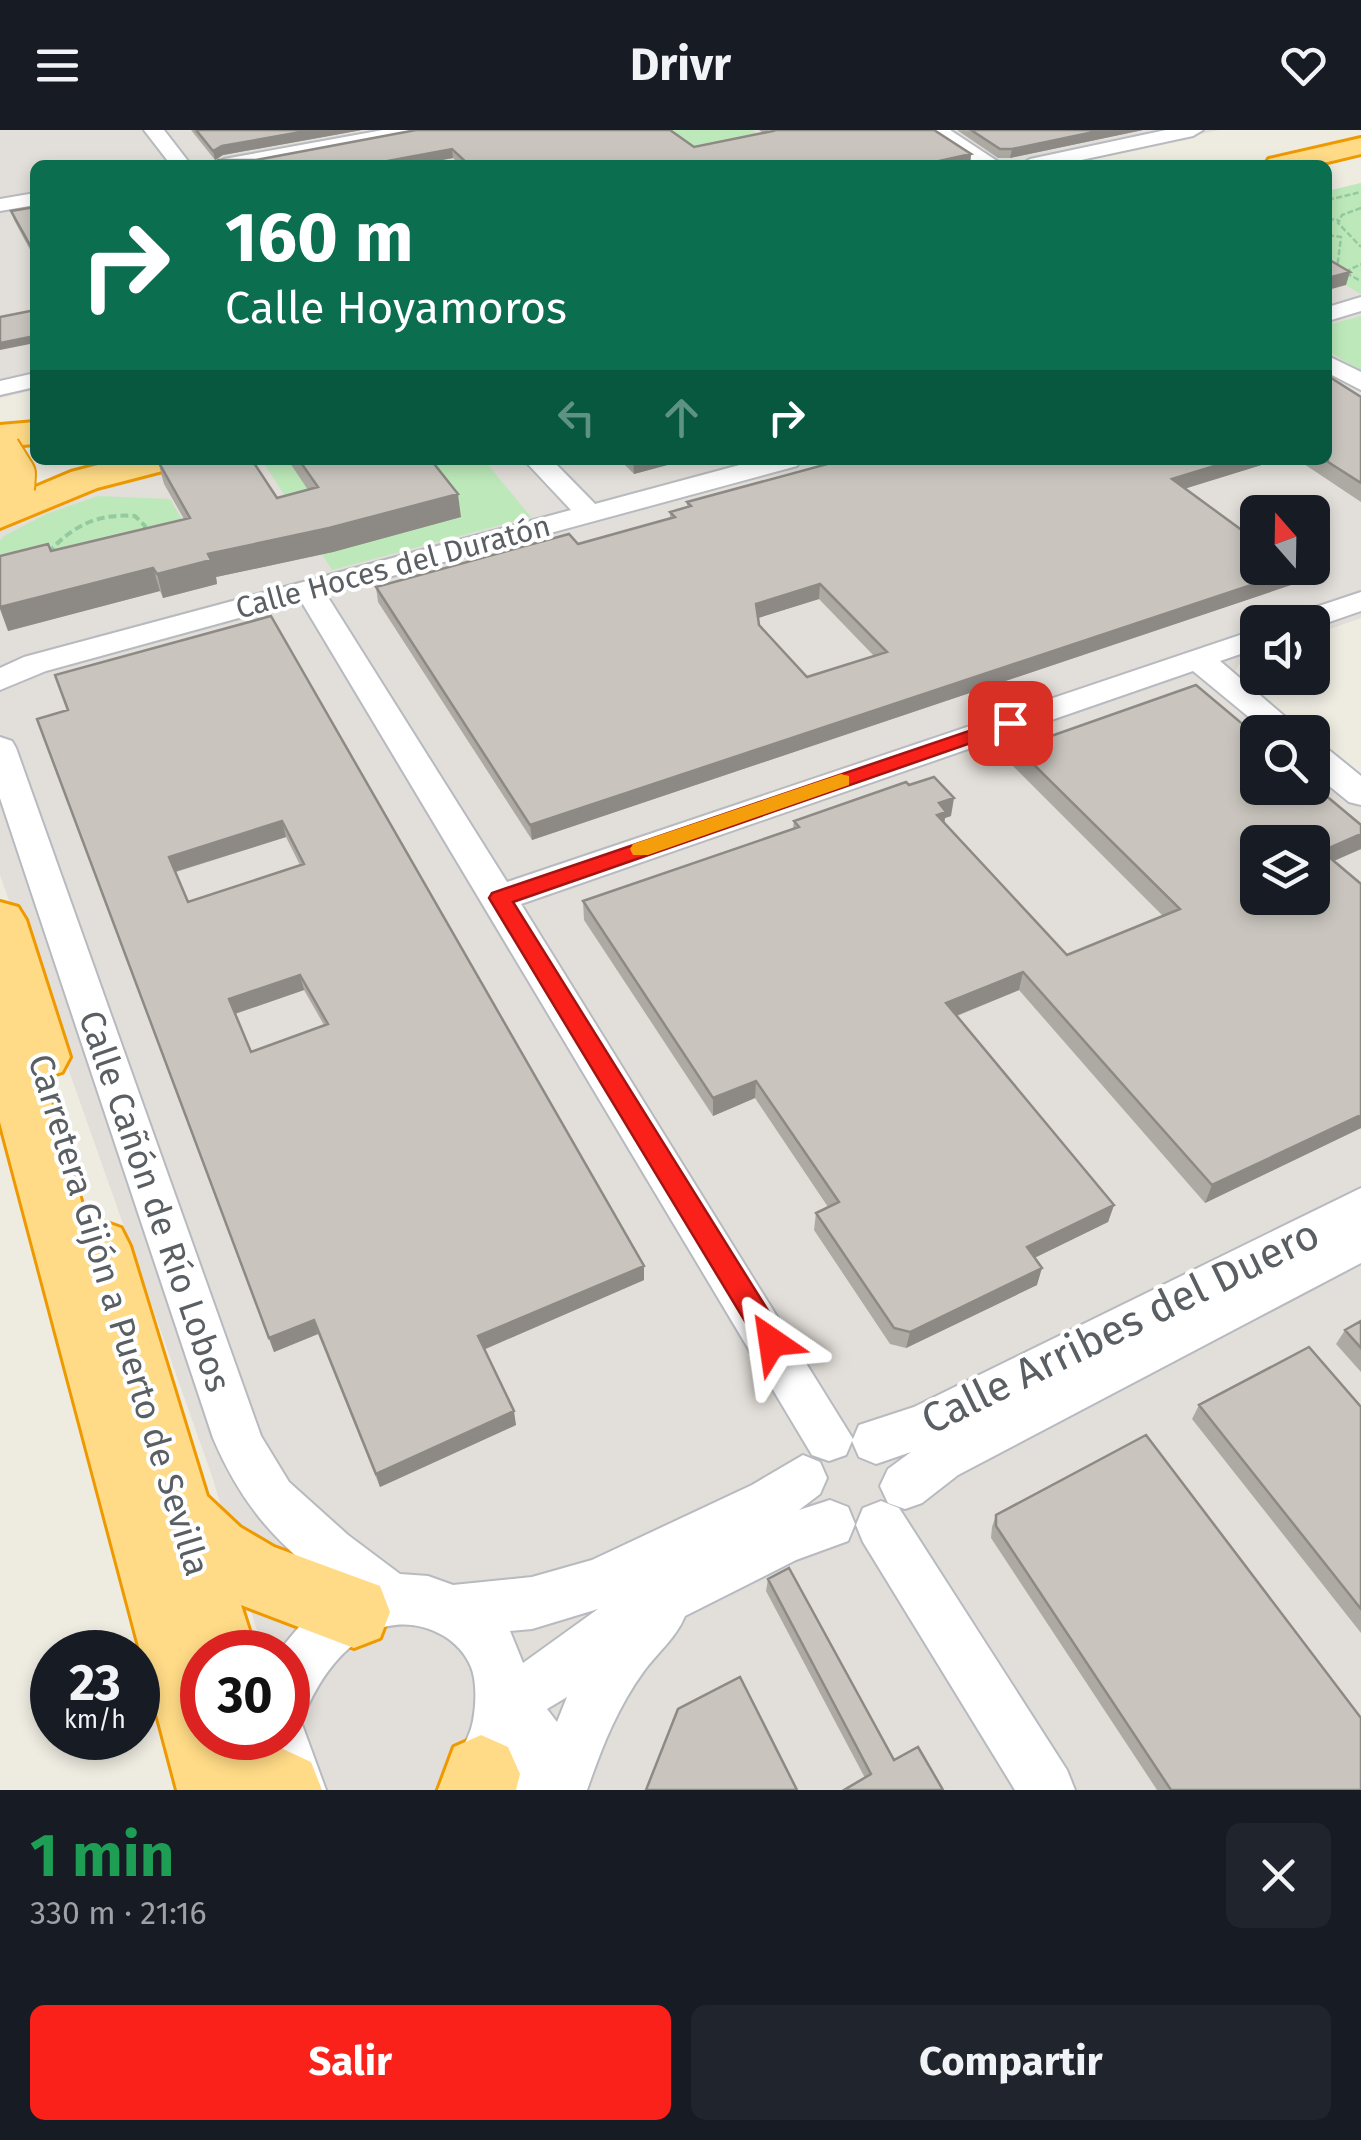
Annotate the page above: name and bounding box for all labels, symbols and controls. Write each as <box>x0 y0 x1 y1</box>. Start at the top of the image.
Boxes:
icon: menu <box>30 38 85 93</box>
text: Drivr <box>630 38 731 92</box>
icon: heart <box>1276 38 1331 93</box>
text: 160 m <box>225 196 414 280</box>
icon: right <box>60 200 190 330</box>
text: Calle Hoyamoros <box>225 281 567 335</box>
icon: left <box>549 390 604 445</box>
icon: ahead <box>654 390 709 445</box>
icon: right <box>759 390 814 445</box>
north arrow <box>1240 495 1330 585</box>
map controls <box>1240 495 1330 915</box>
street label: Calle Hoces del Duratón <box>232 508 554 626</box>
button: sound <box>1240 605 1330 695</box>
pin <box>968 681 1053 766</box>
icon: arrive <box>983 696 1038 751</box>
button: search <box>1240 715 1330 805</box>
button: layers <box>1240 825 1330 915</box>
street label: Calle Cañón de Río Lobos <box>70 1005 240 1397</box>
street label: Carretera Gijón a Puerto de Sevilla <box>19 1049 219 1581</box>
street label: Calle Arribes del Duero <box>913 1209 1327 1445</box>
position arrow <box>720 1290 824 1394</box>
speed limit sign: 30 <box>180 1630 310 1760</box>
text: 23 <box>69 1653 121 1713</box>
text: km/h <box>64 1705 126 1735</box>
text: 1 min <box>30 1820 174 1892</box>
button: close <box>1226 1823 1331 1928</box>
text: 330 m · 21:16 <box>30 1894 207 1932</box>
button: Salir <box>30 2005 671 2120</box>
button: Compartir <box>691 2005 1331 2120</box>

